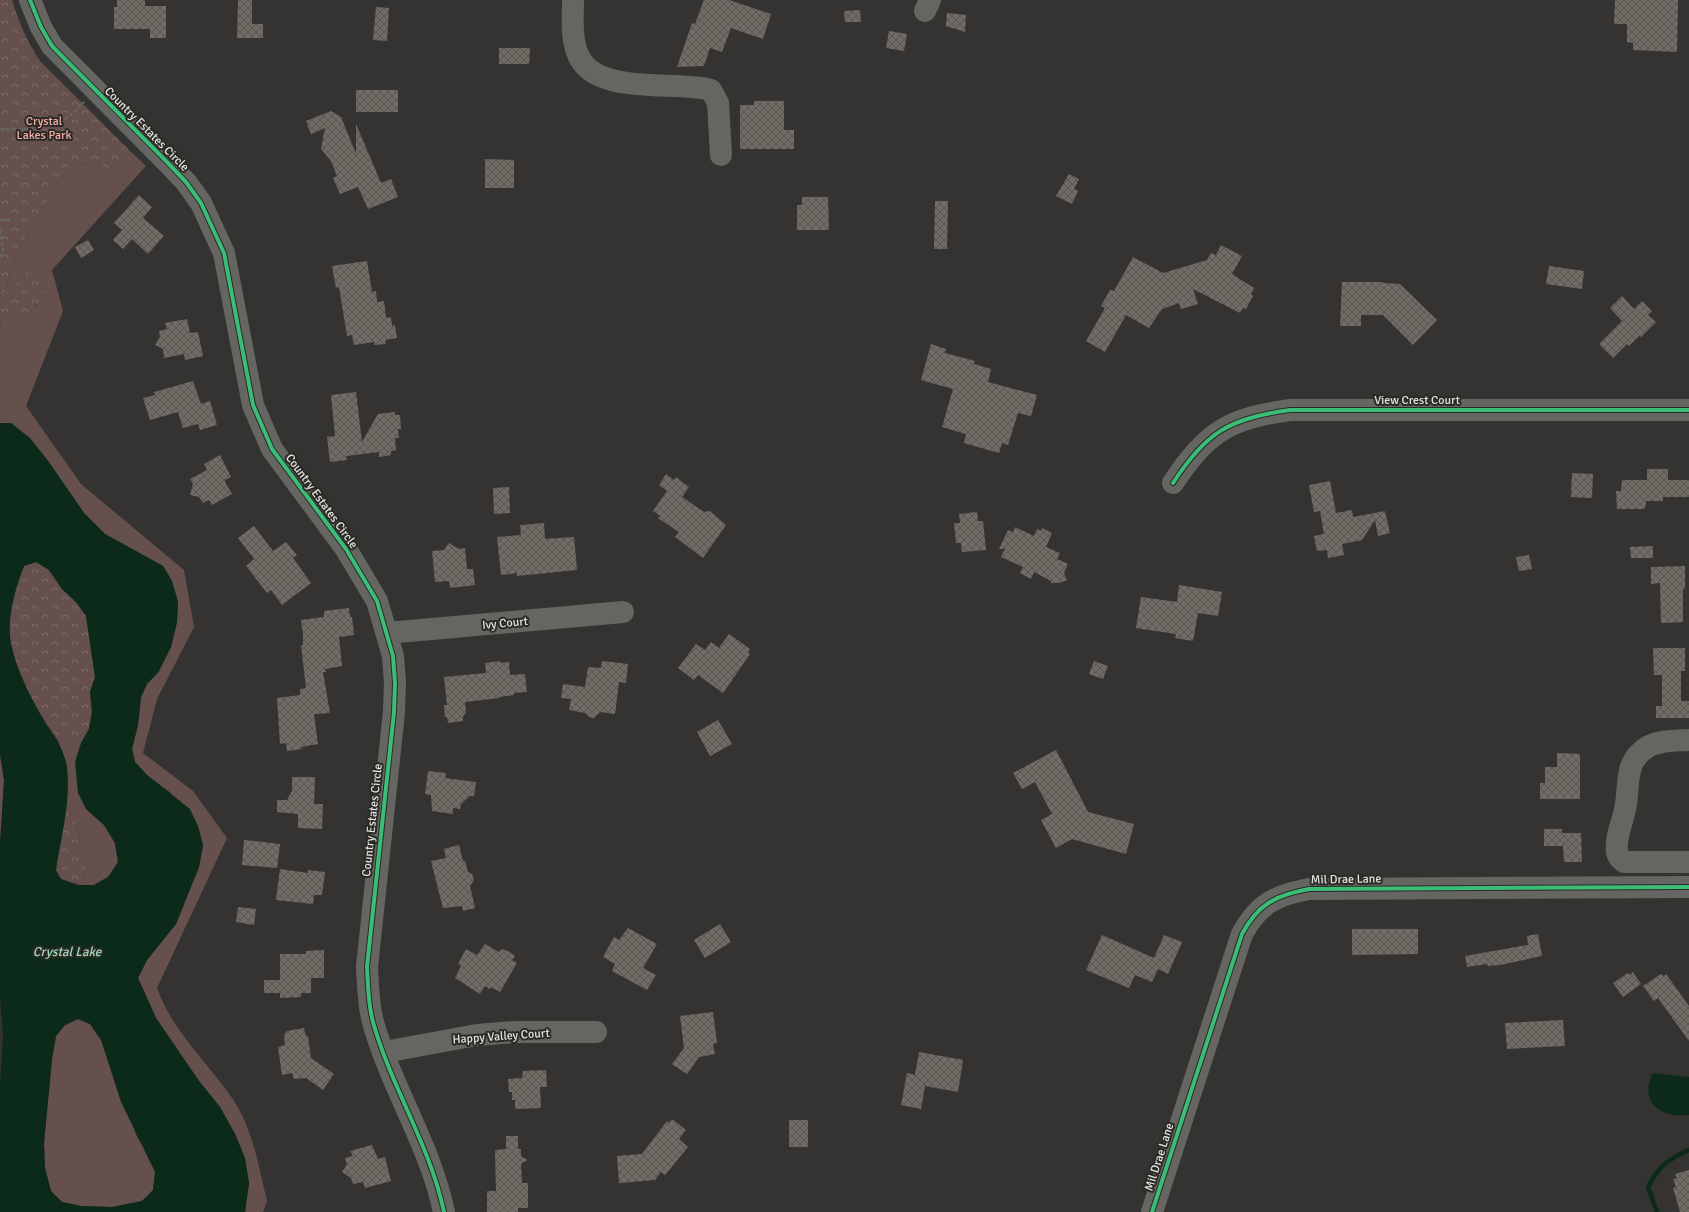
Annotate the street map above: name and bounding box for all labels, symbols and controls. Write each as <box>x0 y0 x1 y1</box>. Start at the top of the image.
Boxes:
street label: Country Estates Circle <box>101 84 192 175</box>
park label: Crystal Lakes Park <box>17 114 71 143</box>
street label: View Crest Court <box>1374 393 1460 408</box>
street label: Country Estates Circle <box>282 451 361 552</box>
street label: Ivy Court <box>481 614 529 633</box>
street label: Country Estates Circle <box>359 763 386 877</box>
street label: Mil Drae Lane <box>1311 871 1381 888</box>
water label: Crystal Lake <box>33 944 103 960</box>
street label: Happy Valley Court <box>452 1026 550 1047</box>
street label: Mil Drae Lane <box>1141 1121 1178 1193</box>

